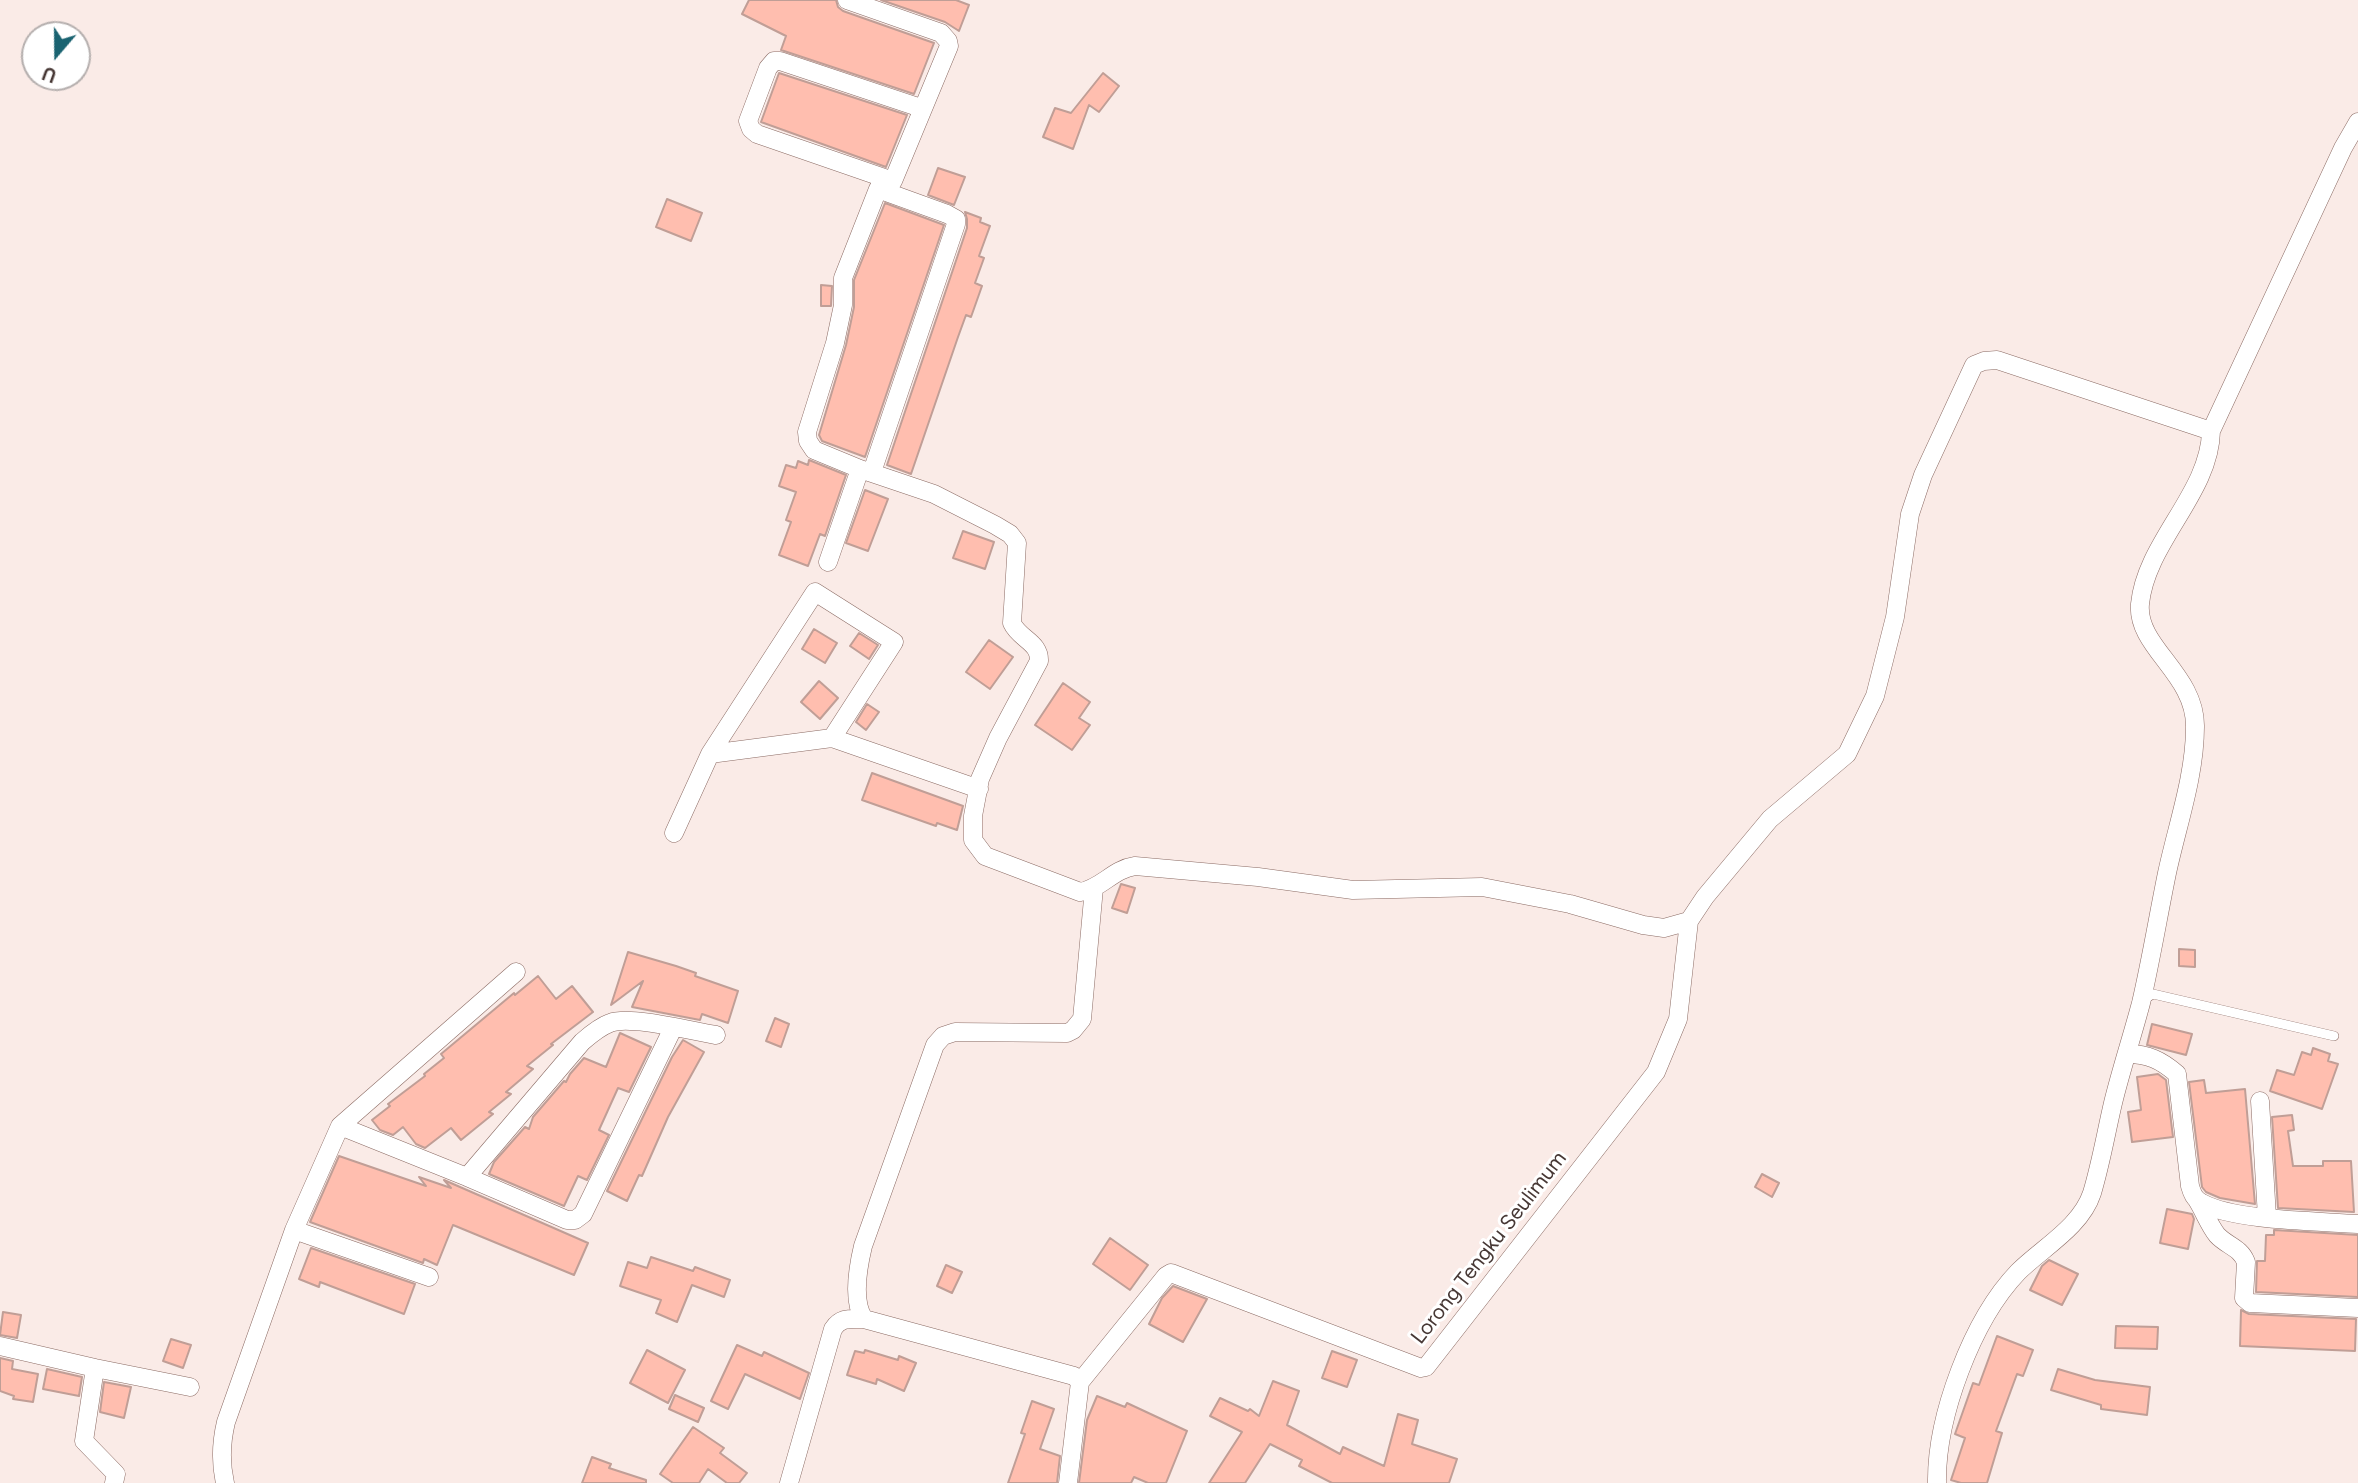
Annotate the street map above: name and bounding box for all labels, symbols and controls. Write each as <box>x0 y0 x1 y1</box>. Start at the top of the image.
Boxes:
north arrow <box>21 21 91 91</box>
text: U <box>39 61 60 87</box>
street label: Lorong Tengku Seulimum <box>1406 1147 1572 1349</box>

